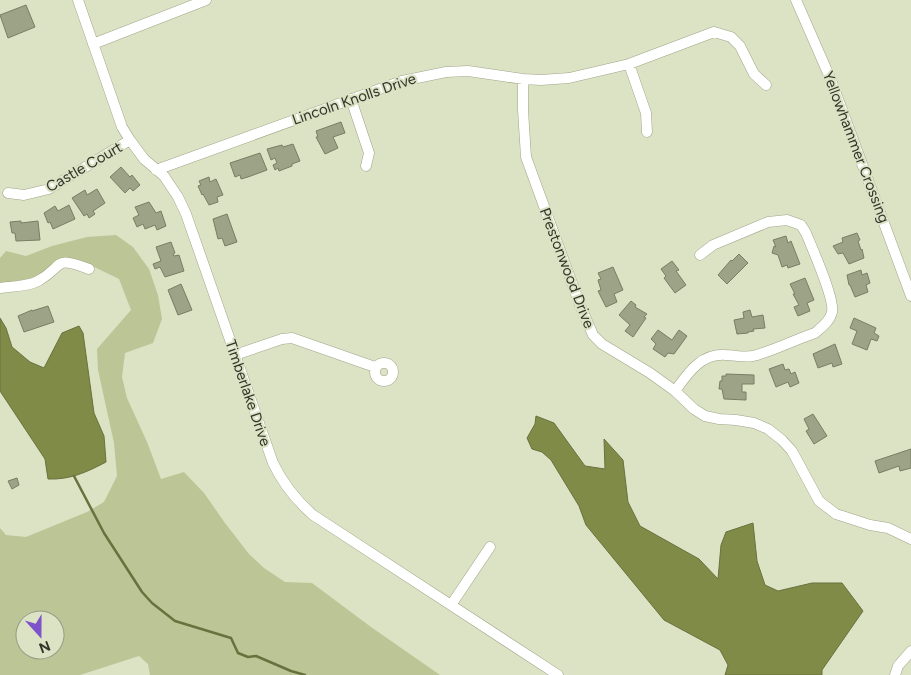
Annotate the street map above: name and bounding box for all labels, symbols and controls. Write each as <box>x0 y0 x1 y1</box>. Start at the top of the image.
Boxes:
street label: Lincoln Knolls Drive <box>290 69 418 129</box>
street label: Yellowhammer Crossing <box>819 69 893 225</box>
street label: Castle Court <box>43 138 126 196</box>
street label: Prestonwood Drive <box>536 205 598 331</box>
street label: Timberlake Drive <box>221 337 275 449</box>
north arrow <box>15 610 65 660</box>
text: N <box>36 637 53 657</box>

